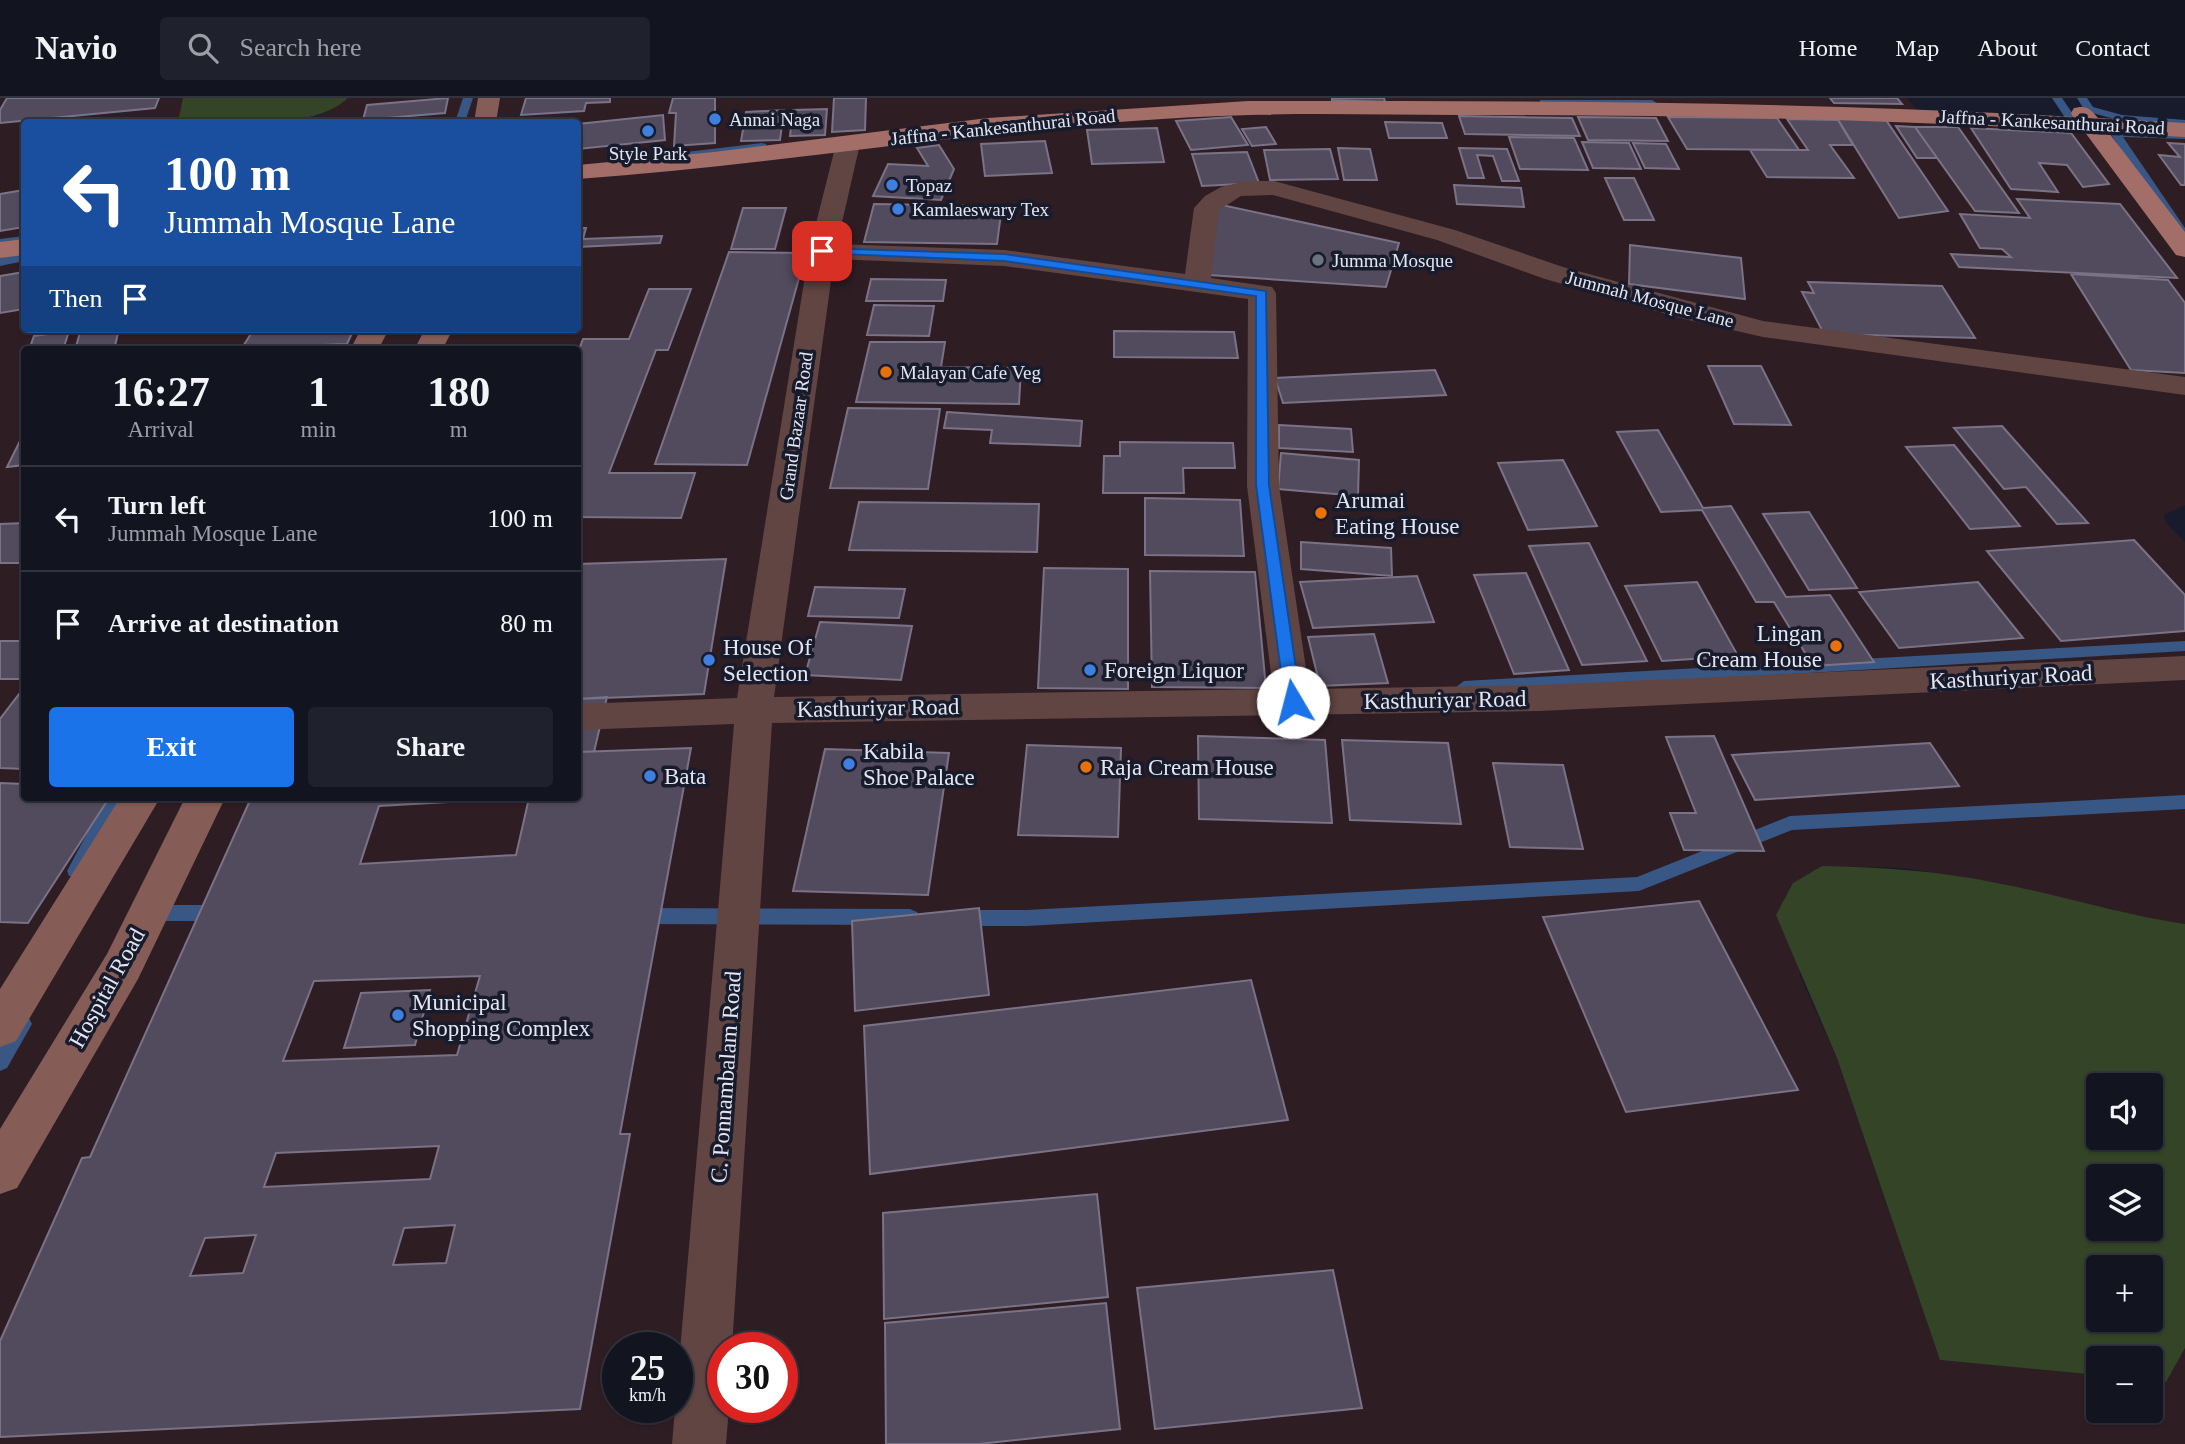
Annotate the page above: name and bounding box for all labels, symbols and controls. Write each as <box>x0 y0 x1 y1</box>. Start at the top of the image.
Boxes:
search box <box>160 17 650 80</box>
icon: search <box>184 29 222 67</box>
text: Navio <box>35 30 118 66</box>
text: Search here <box>240 33 361 62</box>
text: Home <box>1799 35 1857 61</box>
text: Map <box>1895 35 1939 61</box>
text: About <box>1977 35 2037 61</box>
text: Contact <box>2075 35 2150 61</box>
street label: Jaffna - Kankesanthurai Road <box>890 105 1117 149</box>
street label: Jaffna - Kankesanthurai Road <box>1939 106 2166 138</box>
place label: Annai Naga <box>729 109 821 130</box>
marker: Annai Naga <box>707 111 723 127</box>
marker: Style Park <box>640 123 656 139</box>
place label: Style Park <box>609 143 688 164</box>
text: 100 m <box>164 146 291 201</box>
icon: left <box>49 147 140 238</box>
place label: Topaz <box>906 175 952 196</box>
marker: Topaz <box>884 177 900 193</box>
place label: Kamlaeswary Tex <box>912 199 1050 220</box>
marker: Kamlaeswary Tex <box>890 201 906 217</box>
text: Jummah Mosque Lane <box>164 204 456 240</box>
pin <box>792 221 852 281</box>
icon: arrive <box>803 232 841 270</box>
place label: Jumma Mosque <box>1332 250 1453 271</box>
marker: Jumma Mosque <box>1310 252 1326 268</box>
street label: Jummah Mosque Lane <box>1564 266 1736 332</box>
icon: arrive <box>116 280 154 318</box>
text: Then <box>49 284 102 313</box>
street label: Grand Bazaar Road <box>775 350 817 502</box>
place label: Malayan Cafe Veg <box>900 362 1042 383</box>
marker: Malayan Cafe Veg <box>878 364 894 380</box>
text: 16:27 <box>112 369 210 415</box>
text: 1 <box>308 369 329 415</box>
text: 180 <box>427 369 490 415</box>
text: Arrival <box>128 417 194 442</box>
text: min <box>301 417 336 442</box>
text: m <box>450 417 468 442</box>
place label: Arumai Eating House <box>1335 488 1460 539</box>
text: Turn left <box>108 491 206 520</box>
icon: left <box>49 500 87 538</box>
text: 100 m <box>487 504 553 533</box>
marker: Arumai Eating House <box>1313 505 1329 521</box>
text: Jummah Mosque Lane <box>108 521 318 546</box>
icon: arrive <box>49 605 87 643</box>
text: Arrive at destination <box>108 609 339 638</box>
text: 80 m <box>500 609 553 638</box>
place label: Lingan Cream House <box>1696 621 1822 672</box>
place label: House Of Selection <box>723 635 812 686</box>
marker: Lingan Cream House <box>1828 638 1844 654</box>
marker: House Of Selection <box>701 652 717 668</box>
place label: Foreign Liquor <box>1104 658 1244 683</box>
street label: Kasthuriyar Road <box>1929 660 2093 694</box>
marker: Foreign Liquor <box>1082 662 1098 678</box>
position arrow <box>1256 665 1330 739</box>
street label: Kasthuriyar Road <box>1363 686 1527 714</box>
street label: Kasthuriyar Road <box>796 694 960 722</box>
button: Exit <box>49 707 294 787</box>
button: Share <box>308 707 553 787</box>
place label: Kabila Shoe Palace <box>863 739 975 790</box>
place label: Raja Cream House <box>1100 755 1274 780</box>
marker: Kabila Shoe Palace <box>841 756 857 772</box>
marker: Raja Cream House <box>1078 759 1094 775</box>
place label: Bata <box>664 764 706 789</box>
marker: Bata <box>642 768 658 784</box>
street label: Hospital Road <box>64 924 150 1052</box>
street label: C. Ponnambalam Road <box>706 970 746 1184</box>
place label: Municipal Shopping Complex <box>412 990 591 1041</box>
marker: Municipal Shopping Complex <box>390 1007 406 1023</box>
map controls <box>2086 1073 2163 1423</box>
button: sound <box>2086 1073 2163 1150</box>
button: layers <box>2086 1164 2163 1241</box>
button: + <box>2086 1255 2163 1332</box>
speed limit sign: 30 <box>707 1332 798 1423</box>
button: − <box>2086 1346 2163 1423</box>
text: 25 <box>630 1349 665 1388</box>
text: km/h <box>629 1385 666 1405</box>

